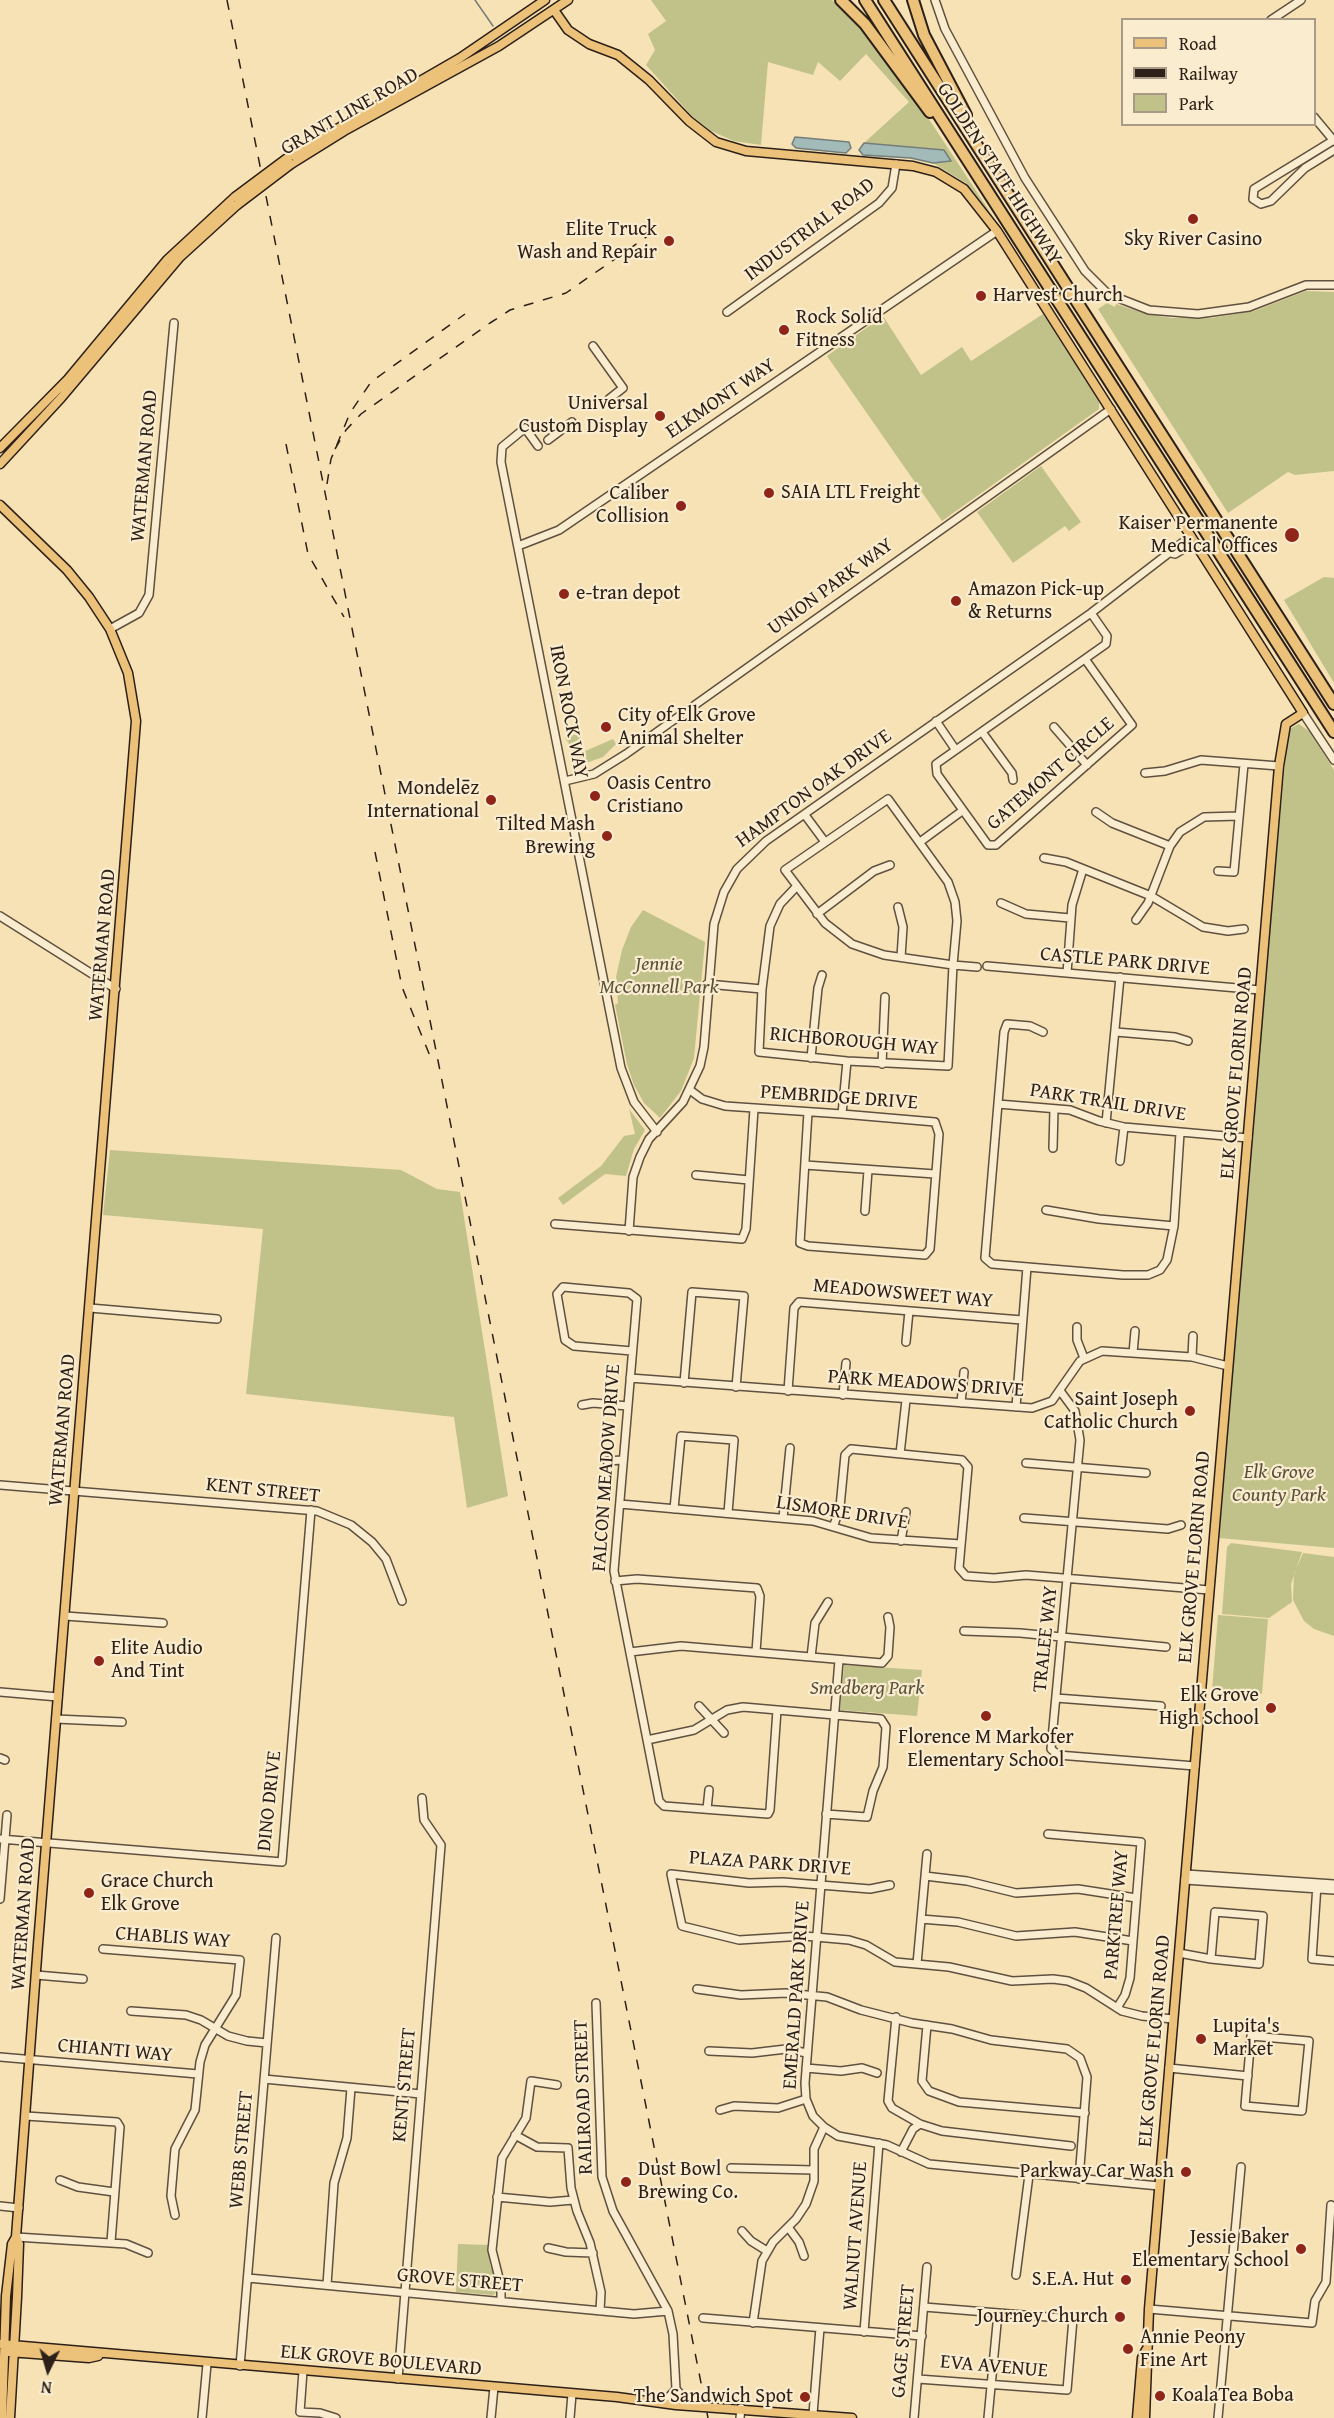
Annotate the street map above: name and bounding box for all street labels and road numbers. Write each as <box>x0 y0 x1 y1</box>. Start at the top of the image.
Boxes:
street label: GRANT LINE ROAD <box>277 63 423 161</box>
street label: GOLDEN STATE HIGHWAY <box>931 78 1067 270</box>
street label: INDUSTRIAL ROAD <box>740 173 880 287</box>
street label: ELKMONT WAY <box>662 354 780 444</box>
street label: WATERMAN ROAD <box>126 389 164 543</box>
street label: UNION PARK WAY <box>764 533 898 641</box>
street label: IRON ROCK WAY <box>543 643 593 781</box>
street label: GATEMONT CIRCLE <box>982 712 1120 836</box>
street label: HAMPTON OAK DRIVE <box>732 725 896 853</box>
street label: WATERMAN ROAD <box>84 868 122 1022</box>
street label: CASTLE PARK DRIVE <box>1039 943 1211 981</box>
street label: ELK GROVE FLORIN ROAD <box>1216 966 1258 1180</box>
street label: RICHBOROUGH WAY <box>769 1023 939 1061</box>
street label: PARK TRAIL DRIVE <box>1028 1079 1188 1127</box>
street label: PEMBRIDGE DRIVE <box>759 1081 919 1115</box>
street label: MEADOWSWEET WAY <box>812 1274 994 1314</box>
street label: WATERMAN ROAD <box>44 1353 82 1507</box>
street label: FALCON MEADOW DRIVE <box>588 1363 626 1573</box>
street label: PARK MEADOWS DRIVE <box>827 1365 1025 1403</box>
street label: ELK GROVE FLORIN ROAD <box>1174 1450 1216 1664</box>
street label: KENT STREET <box>205 1473 321 1509</box>
street label: LISMORE DRIVE <box>774 1491 910 1535</box>
street label: TRALEE WAY <box>1028 1585 1064 1693</box>
street label: DINO DRIVE <box>253 1750 287 1852</box>
street label: WATERMAN ROAD <box>7 1837 41 1991</box>
street label: PLAZA PARK DRIVE <box>688 1846 852 1882</box>
street label: PARKTREE WAY <box>1099 1849 1135 1981</box>
street label: EMERALD PARK DRIVE <box>778 1900 816 2090</box>
street label: CHABLIS WAY <box>115 1922 231 1954</box>
street label: ELK GROVE FLORIN ROAD <box>1134 1934 1176 2148</box>
street label: RAILROAD STREET <box>569 2019 599 2175</box>
street label: KENT STREET <box>388 2027 422 2143</box>
street label: CHIANTI WAY <box>57 2034 173 2068</box>
street label: WEBB STREET <box>225 2090 259 2210</box>
street label: WALNUT AVENUE <box>839 2161 873 2311</box>
street label: GROVE STREET <box>396 2264 524 2298</box>
street label: GAGE STREET <box>887 2283 921 2399</box>
street label: ELK GROVE BOULEVARD <box>279 2340 483 2382</box>
street label: EVA AVENUE <box>939 2350 1049 2384</box>

